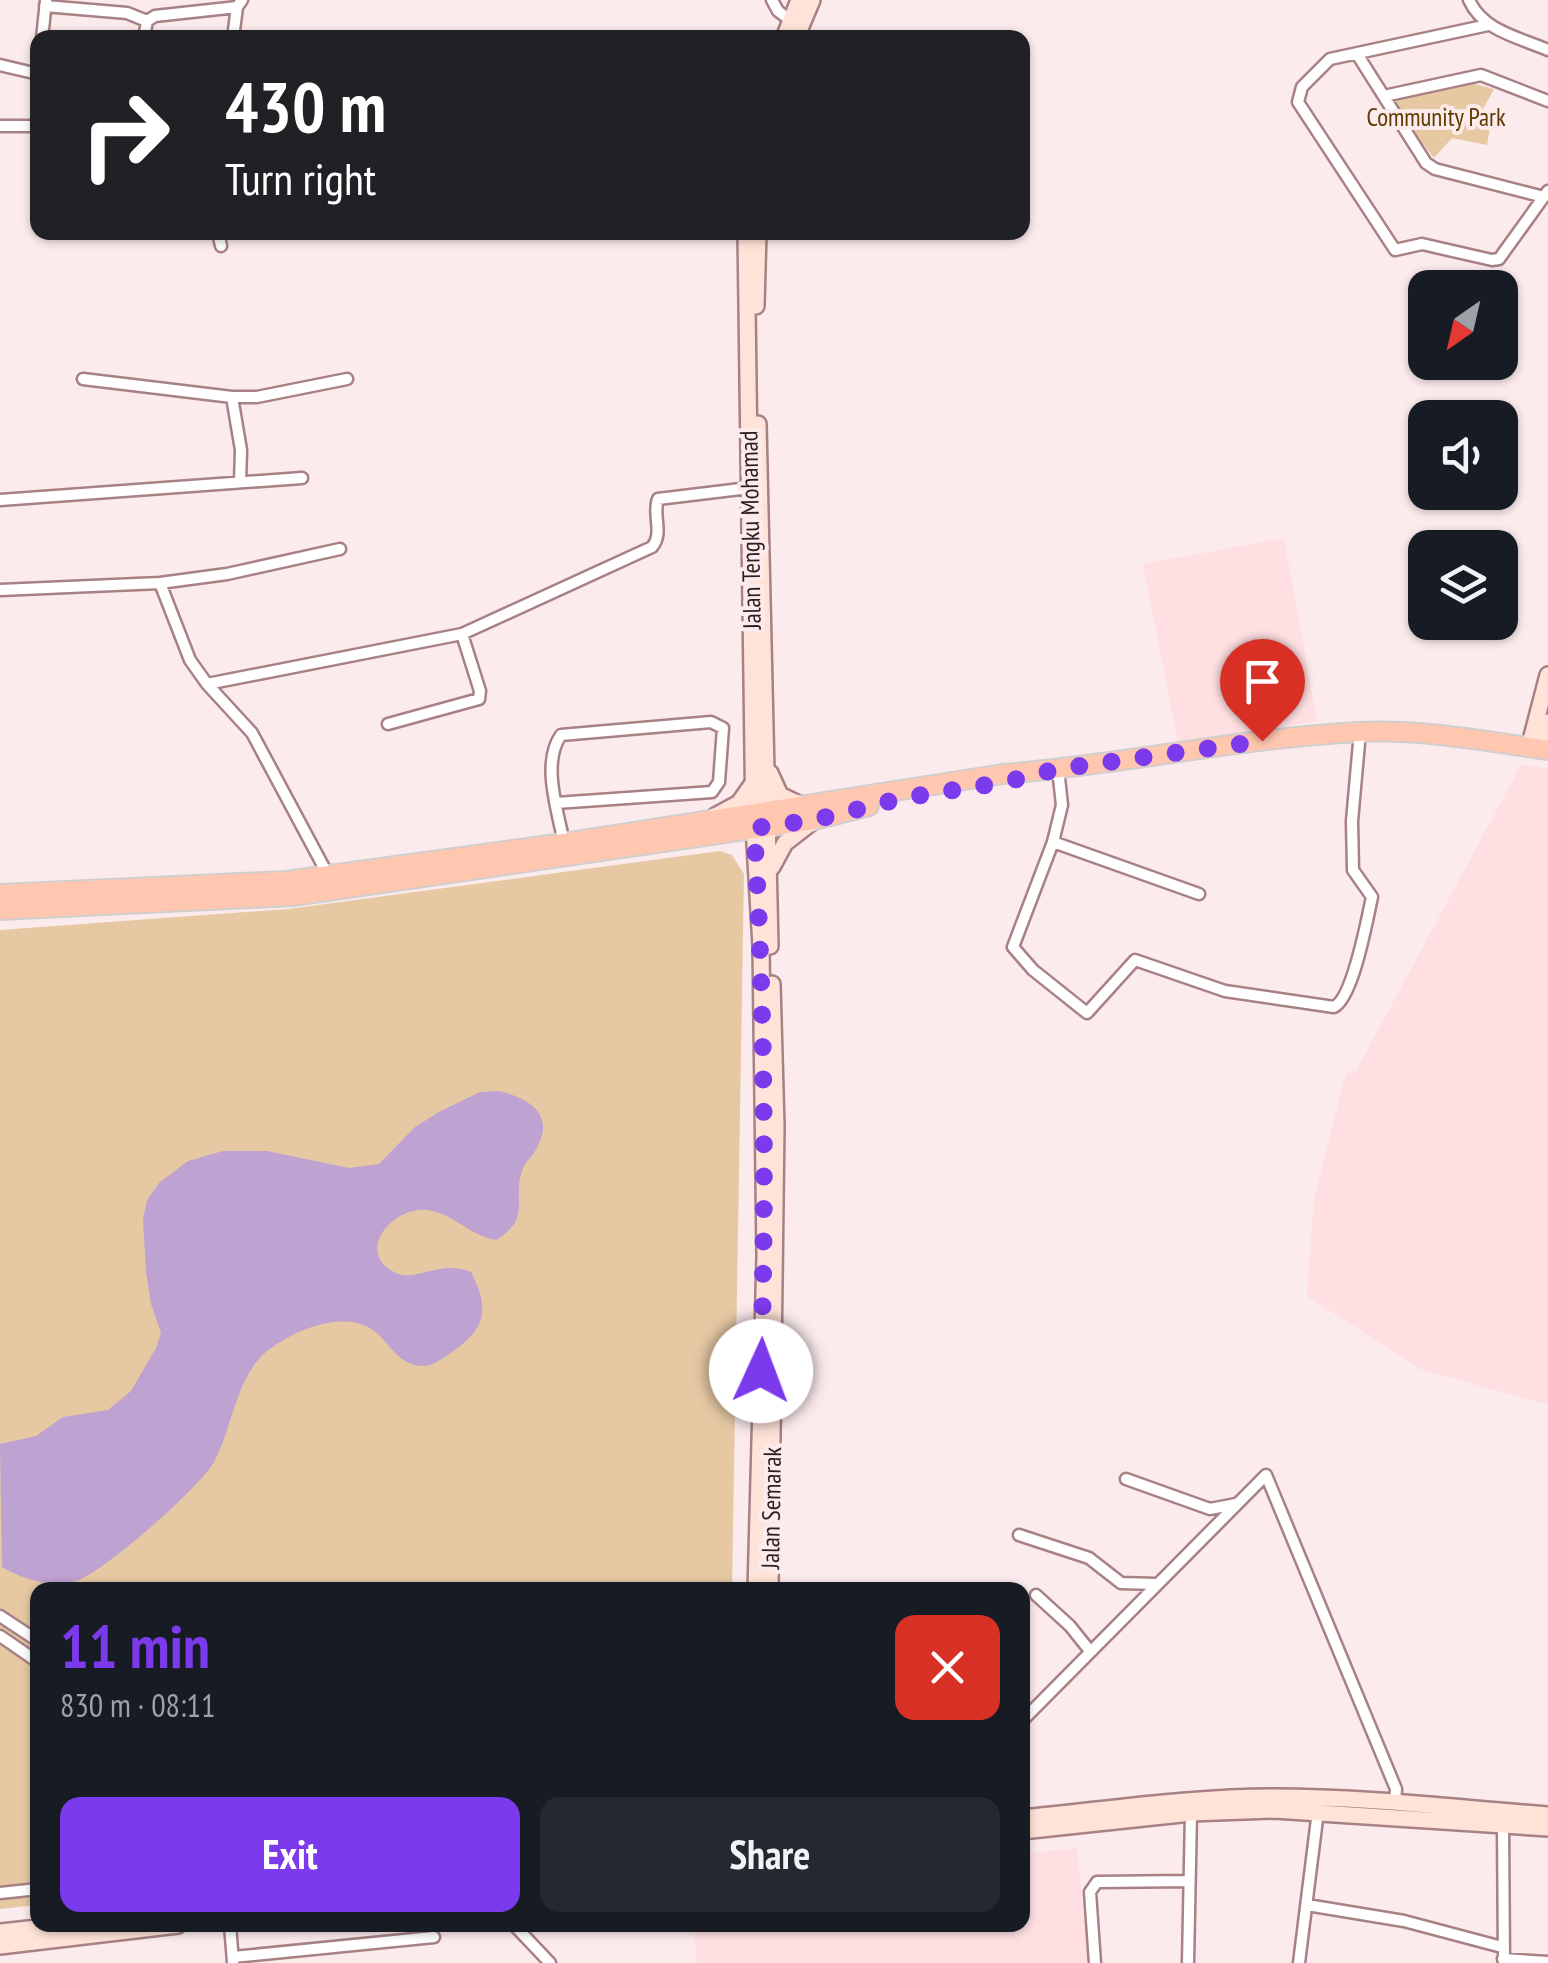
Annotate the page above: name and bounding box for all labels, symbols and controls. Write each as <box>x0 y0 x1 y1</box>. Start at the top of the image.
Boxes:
text: 430 m <box>225 61 386 151</box>
icon: right <box>60 70 190 200</box>
park label: Community Park <box>1366 101 1506 133</box>
text: Turn right <box>225 149 376 207</box>
north arrow <box>1408 270 1518 380</box>
map controls <box>1408 270 1518 640</box>
button: sound <box>1408 400 1518 510</box>
street label: Jalan Tengku Mohamad <box>732 430 768 631</box>
button: layers <box>1408 530 1518 640</box>
pin <box>1220 639 1305 742</box>
icon: arrive <box>1235 654 1290 709</box>
position arrow <box>709 1319 813 1423</box>
street label: Jalan Semarak <box>754 1446 788 1570</box>
text: 11 min <box>60 1607 210 1685</box>
button: close <box>895 1615 1000 1720</box>
text: 830 m · 08:11 <box>60 1684 215 1726</box>
button: Exit <box>60 1797 520 1912</box>
button: Share <box>540 1797 1000 1912</box>

